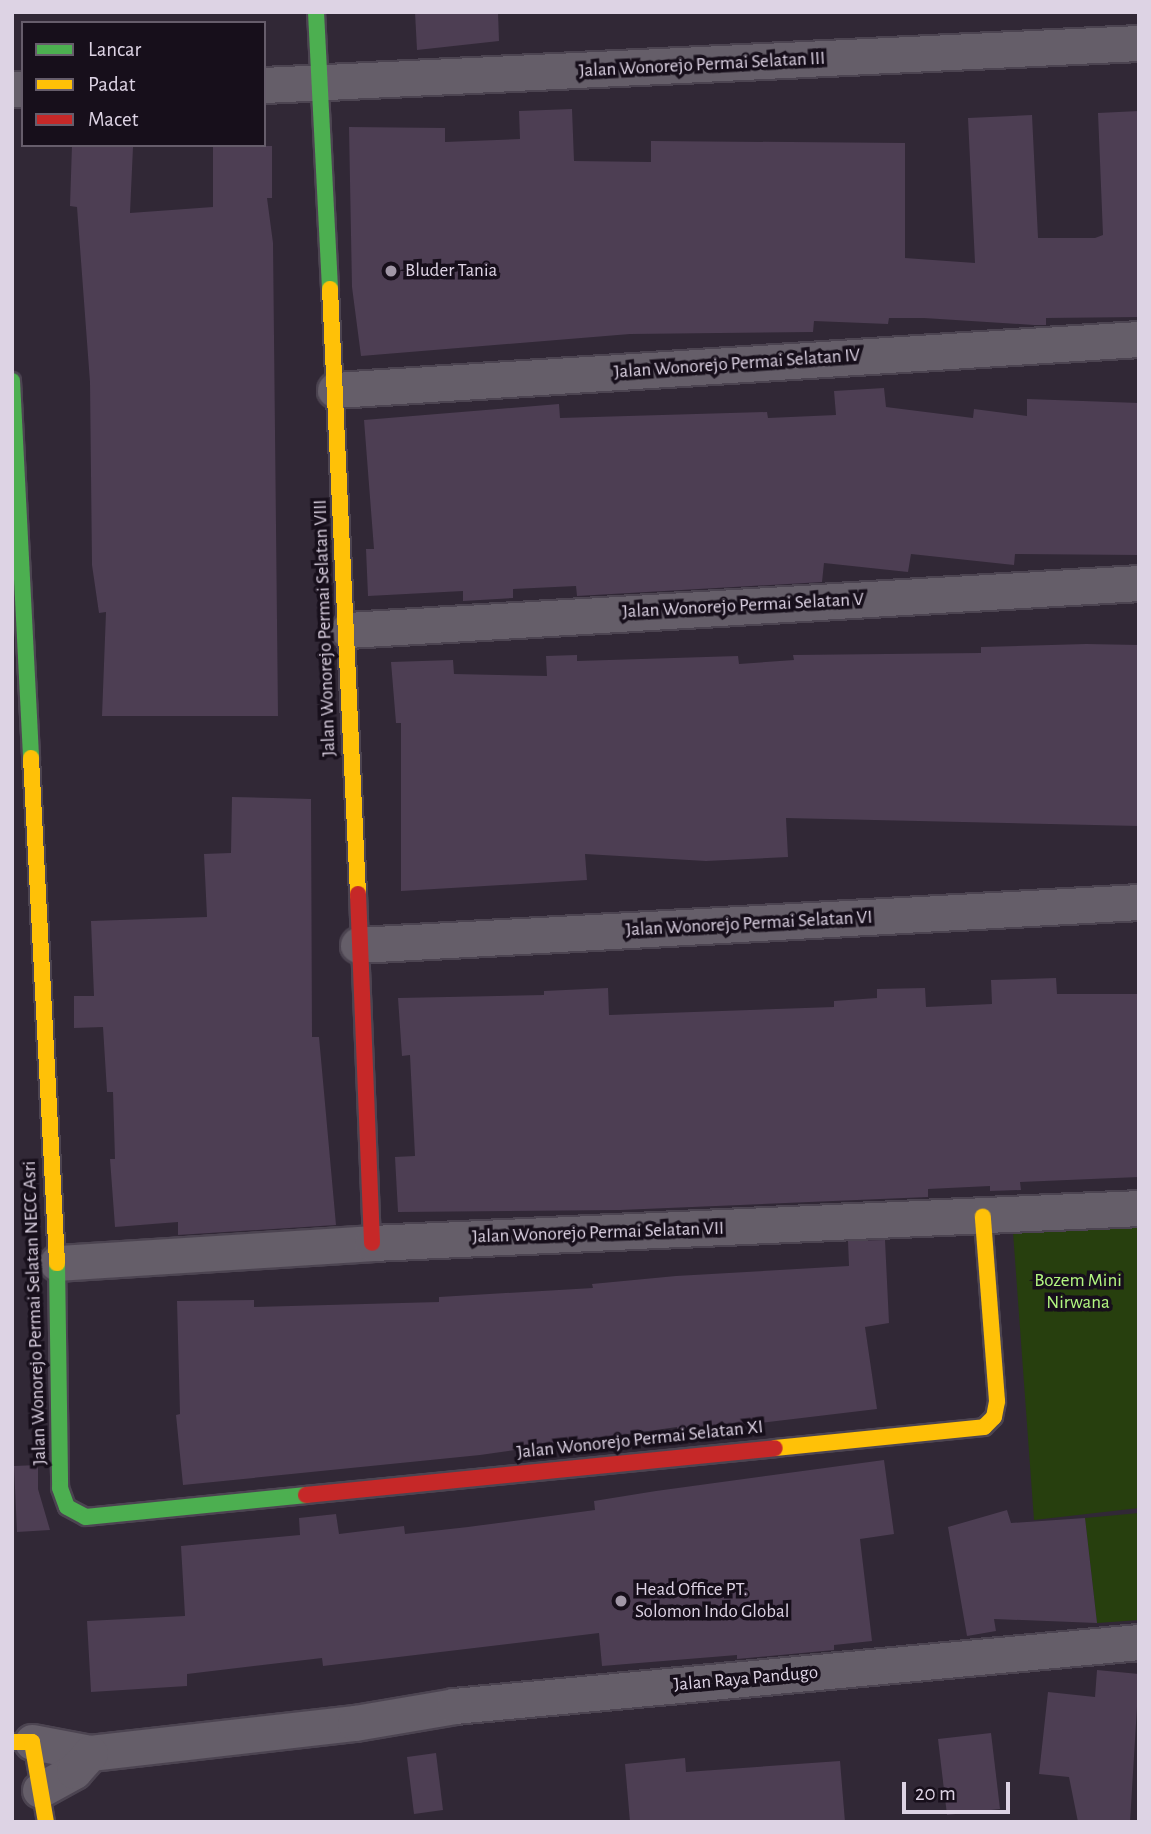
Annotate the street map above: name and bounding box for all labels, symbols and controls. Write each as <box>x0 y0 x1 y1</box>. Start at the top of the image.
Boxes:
legend <box>21 21 266 147</box>
text: Lancar <box>88 39 141 60</box>
street label: Jalan Wonorejo Permai Selatan III <box>578 47 826 83</box>
text: Padat <box>88 74 135 95</box>
text: Macet <box>88 109 139 130</box>
place label: Bluder Tania <box>405 260 497 282</box>
marker: Bluder Tania <box>383 263 399 279</box>
street label: Jalan Wonorejo Permai Selatan IV <box>613 344 861 384</box>
street label: Jalan Wonorejo Permai Selatan VIII <box>309 499 341 757</box>
street label: Jalan Wonorejo Permai Selatan V <box>622 588 864 624</box>
street label: Jalan Wonorejo Permai Selatan VI <box>625 906 873 942</box>
street label: Jalan Wonorejo Permai Selatan NECC Asri <box>18 1160 52 1466</box>
street label: Jalan Wonorejo Permai Selatan VII <box>472 1217 724 1249</box>
park label: Bozem Mini Nirwana <box>1034 1270 1122 1314</box>
street label: Jalan Wonorejo Permai Selatan XI <box>516 1416 764 1464</box>
place label: Head Office PT. Solomon Indo Global <box>635 1579 790 1623</box>
marker: Head Office PT. Solomon Indo Global <box>613 1593 629 1609</box>
street label: Jalan Raya Pandugo <box>673 1661 819 1697</box>
scale bar <box>906 1768 1014 1812</box>
text: 20 m <box>915 1783 956 1804</box>

